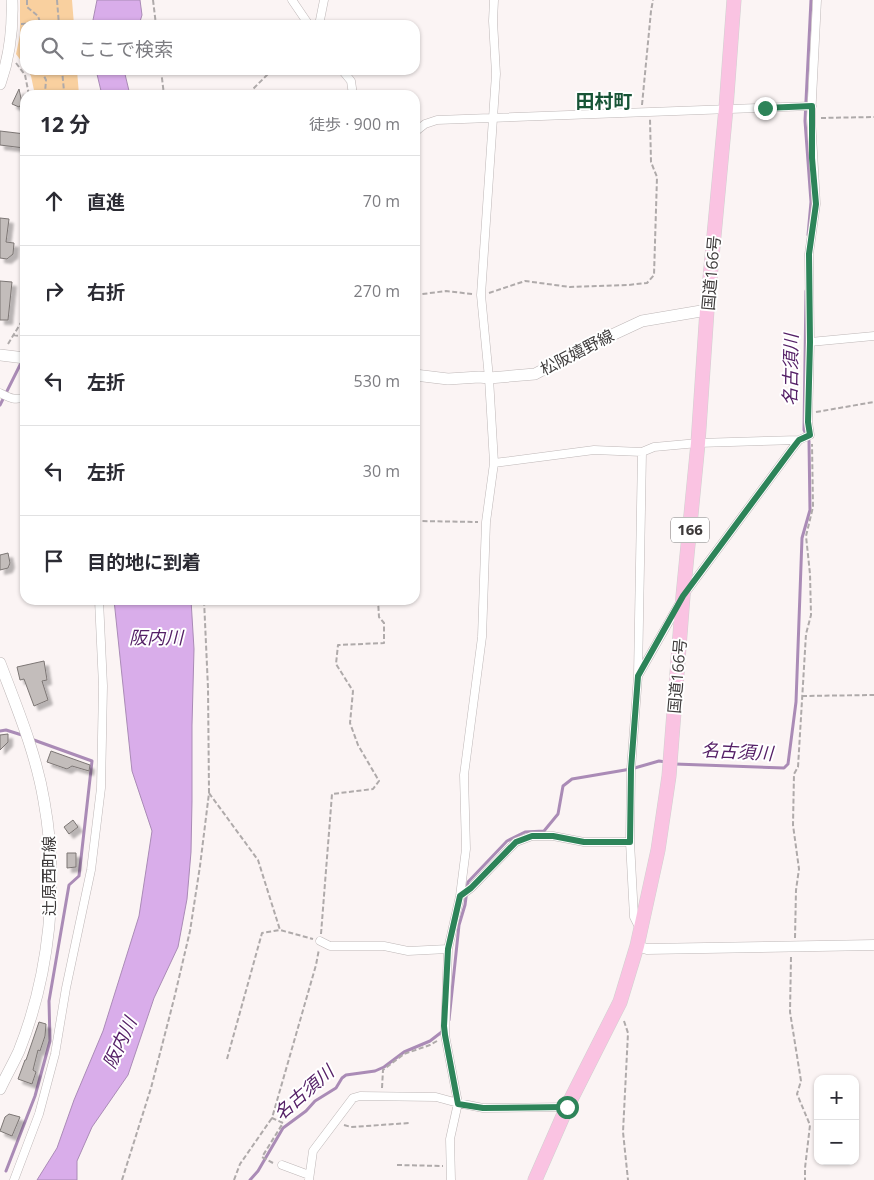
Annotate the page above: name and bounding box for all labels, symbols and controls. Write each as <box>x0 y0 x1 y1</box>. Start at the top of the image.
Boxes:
search box <box>20 20 420 75</box>
icon: search <box>38 34 66 62</box>
text: ここで検索 <box>78 36 173 62</box>
district label: 田村町 <box>575 88 633 114</box>
route end <box>754 97 777 120</box>
text: 12 分 <box>40 110 90 138</box>
text: 徒歩 · 900 m <box>309 113 400 135</box>
icon: ahead <box>40 187 68 215</box>
text: 直進 <box>87 189 125 215</box>
text: 70 m <box>363 190 400 212</box>
street label: 国道166号 <box>697 234 725 312</box>
icon: right <box>40 277 68 305</box>
text: 右折 <box>87 279 125 305</box>
text: 270 m <box>354 280 400 302</box>
street label: 松阪嬉野線 <box>536 324 618 380</box>
water label: 名古須川 <box>777 332 803 406</box>
icon: left <box>40 367 68 395</box>
text: 左折 <box>87 369 125 395</box>
text: 530 m <box>354 370 400 392</box>
icon: left <box>40 457 68 485</box>
text: 左折 <box>87 459 125 485</box>
text: 30 m <box>363 460 400 482</box>
road number: 166 <box>671 518 709 542</box>
icon: arrive <box>40 547 68 575</box>
text: 目的地に到着 <box>87 549 201 575</box>
water label: 阪内川 <box>129 625 185 649</box>
street label: 国道166号 <box>663 637 691 715</box>
water label: 名古須川 <box>700 737 776 765</box>
street label: 辻原西町線 <box>38 836 60 916</box>
water label: 阪内川 <box>97 1011 142 1072</box>
water label: 名古須川 <box>268 1058 340 1125</box>
map controls <box>814 1075 859 1165</box>
button: + <box>814 1075 859 1120</box>
route start <box>556 1096 579 1119</box>
button: − <box>814 1120 859 1165</box>

